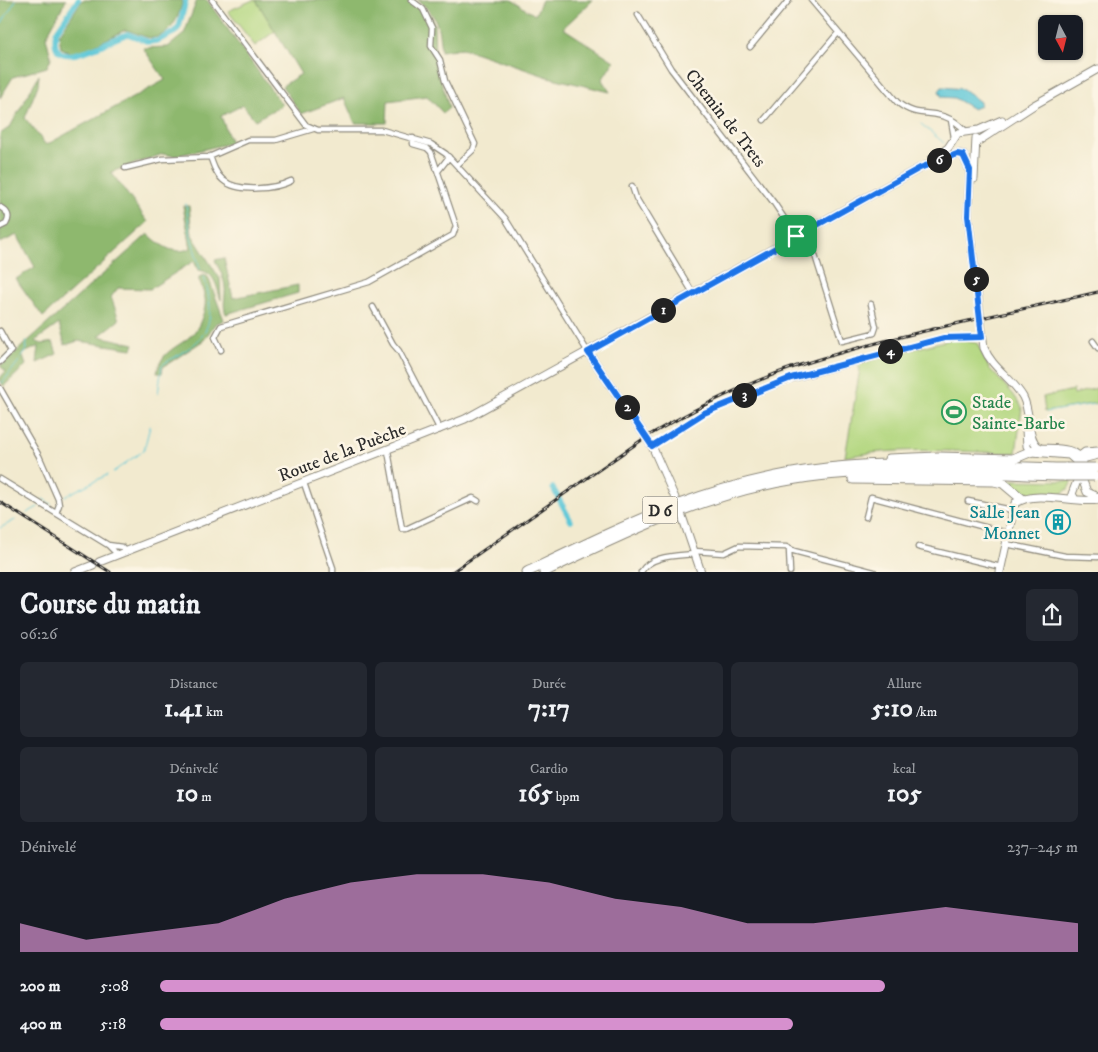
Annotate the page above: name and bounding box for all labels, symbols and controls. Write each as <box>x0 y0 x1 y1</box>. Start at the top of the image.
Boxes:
north arrow <box>1038 15 1082 60</box>
map controls <box>1038 15 1083 60</box>
street label: Chemin de Trets <box>680 65 770 172</box>
pin: 6 <box>926 148 952 172</box>
text: 6 <box>936 151 943 169</box>
pin <box>775 215 817 257</box>
icon: arrive <box>782 222 810 250</box>
pin: 5 <box>964 266 988 292</box>
text: 5 <box>973 270 980 288</box>
pin: 1 <box>650 298 676 322</box>
text: 1 <box>661 301 666 319</box>
pin: 4 <box>878 338 902 364</box>
text: 4 <box>886 342 895 360</box>
pin: 3 <box>732 382 756 408</box>
text: 3 <box>742 386 747 404</box>
place label: Stade Sainte-Barbe <box>972 392 1065 435</box>
pin: 2 <box>614 394 640 420</box>
text: 2 <box>624 398 631 416</box>
sports icon: Stade Sainte-Barbe <box>941 399 967 425</box>
street label: Route de la Puèche <box>275 419 409 487</box>
road number: D 6 <box>642 496 678 524</box>
place label: Salle Jean Monnet <box>970 502 1041 545</box>
building icon: Salle Jean Monnet <box>1045 509 1071 535</box>
text: Course du matin <box>20 587 200 622</box>
button: share <box>1026 589 1078 641</box>
text: 06:26 <box>20 624 57 644</box>
text: Distance <box>170 675 218 693</box>
text: Durée <box>532 675 566 693</box>
text: Allure <box>887 675 922 693</box>
text: 1.41 <box>164 693 203 724</box>
text: 7:17 <box>528 693 570 724</box>
text: 5:10 <box>871 693 913 724</box>
text: km <box>203 703 223 721</box>
text: /km <box>913 703 937 721</box>
text: Dénivelé <box>169 760 218 778</box>
text: Cardio <box>530 760 568 778</box>
text: kcal <box>893 760 916 778</box>
text: 10 <box>176 778 198 809</box>
text: 165 <box>518 778 553 809</box>
text: 105 <box>887 778 922 809</box>
text: m <box>198 788 212 806</box>
text: bpm <box>553 788 580 806</box>
text: Dénivelé <box>20 837 76 857</box>
text: 237–245 m <box>1007 837 1078 857</box>
text: 200 m <box>20 976 61 996</box>
text: 5:08 <box>100 976 129 996</box>
text: 400 m <box>20 1014 62 1034</box>
text: 5:18 <box>100 1014 126 1034</box>

